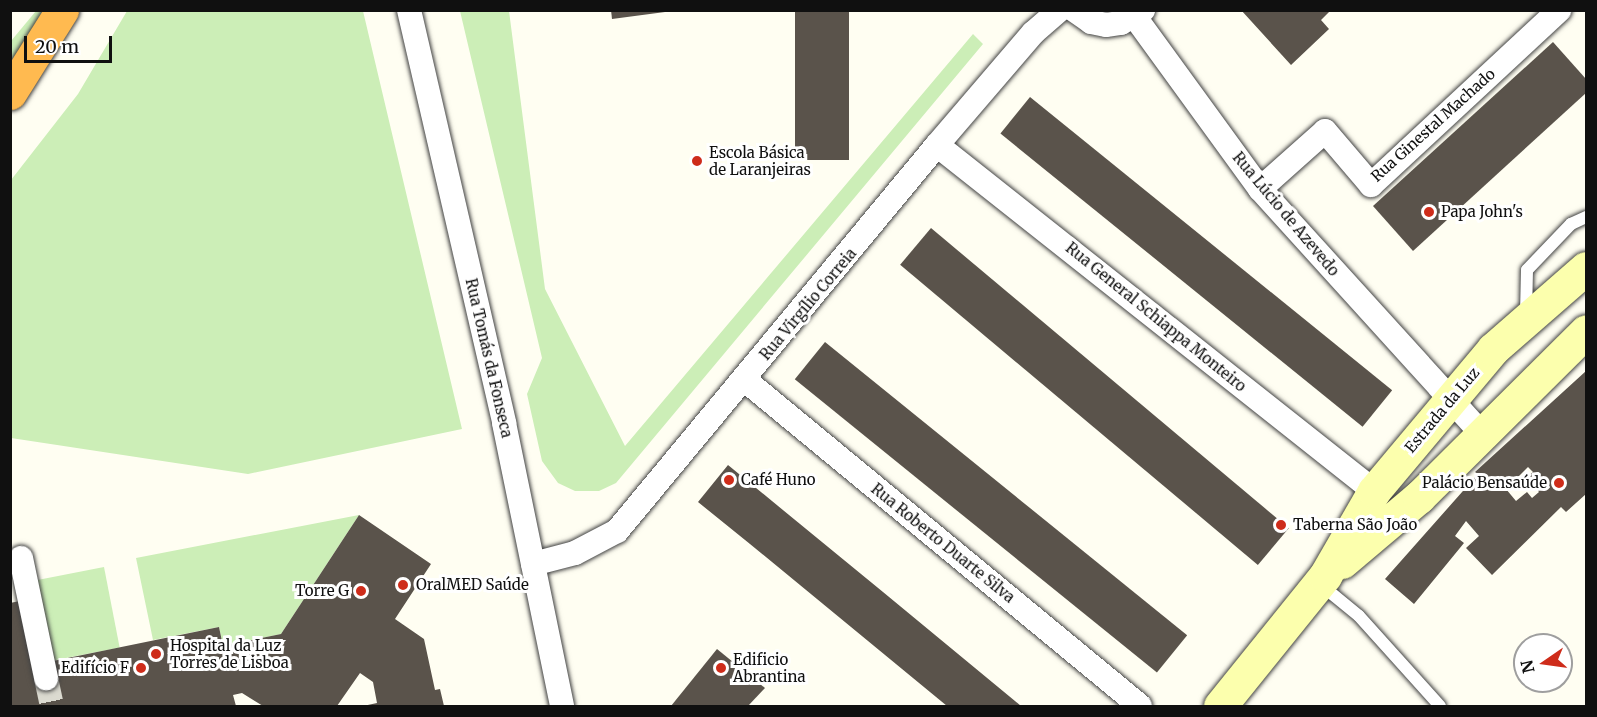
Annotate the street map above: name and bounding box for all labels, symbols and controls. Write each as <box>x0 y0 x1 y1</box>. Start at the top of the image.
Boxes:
scale bar <box>27 24 116 62</box>
text: 20 m <box>35 35 79 58</box>
street label: Rua Ginestal Machado <box>1367 65 1499 185</box>
place label: Escola Básica de Laranjeiras <box>709 143 811 178</box>
street label: Rua Lúcio de Azevedo <box>1229 148 1343 280</box>
marker: Escola Básica de Laranjeiras <box>690 154 704 168</box>
place label: Papa John's <box>1441 203 1523 221</box>
marker: Papa John's <box>1422 205 1436 219</box>
street label: Rua General Schiappa Monteiro <box>1062 239 1250 395</box>
street label: Rua Virgílio Correia <box>756 244 860 364</box>
street label: Rua Tomás da Fonseca <box>462 277 516 439</box>
street label: Estrada da Luz <box>1401 364 1483 456</box>
place label: Café Huno <box>741 471 816 489</box>
marker: Café Huno <box>722 473 736 487</box>
place label: Palácio Bensaúde <box>1422 474 1547 492</box>
marker: Palácio Bensaúde <box>1552 476 1566 490</box>
street label: Rua Roberto Duarte Silva <box>868 480 1018 606</box>
place label: Taberna São João <box>1293 516 1417 534</box>
marker: Taberna São João <box>1274 518 1288 532</box>
marker: OralMED Saúde <box>394 576 412 594</box>
place label: OralMED Saúde <box>416 576 529 594</box>
place label: Torre G <box>295 582 349 600</box>
marker: Torre G <box>354 584 368 598</box>
north arrow <box>1513 633 1573 693</box>
place label: Hospital da Luz Torres de Lisboa <box>170 636 289 671</box>
marker: Hospital da Luz Torres de Lisboa <box>147 645 165 663</box>
place label: Edificio Abrantina <box>733 650 806 685</box>
text: N <box>1516 658 1539 675</box>
place label: Edifício F <box>61 659 129 677</box>
marker: Edifício F <box>134 661 148 675</box>
marker: Edificio Abrantina <box>714 661 728 675</box>

